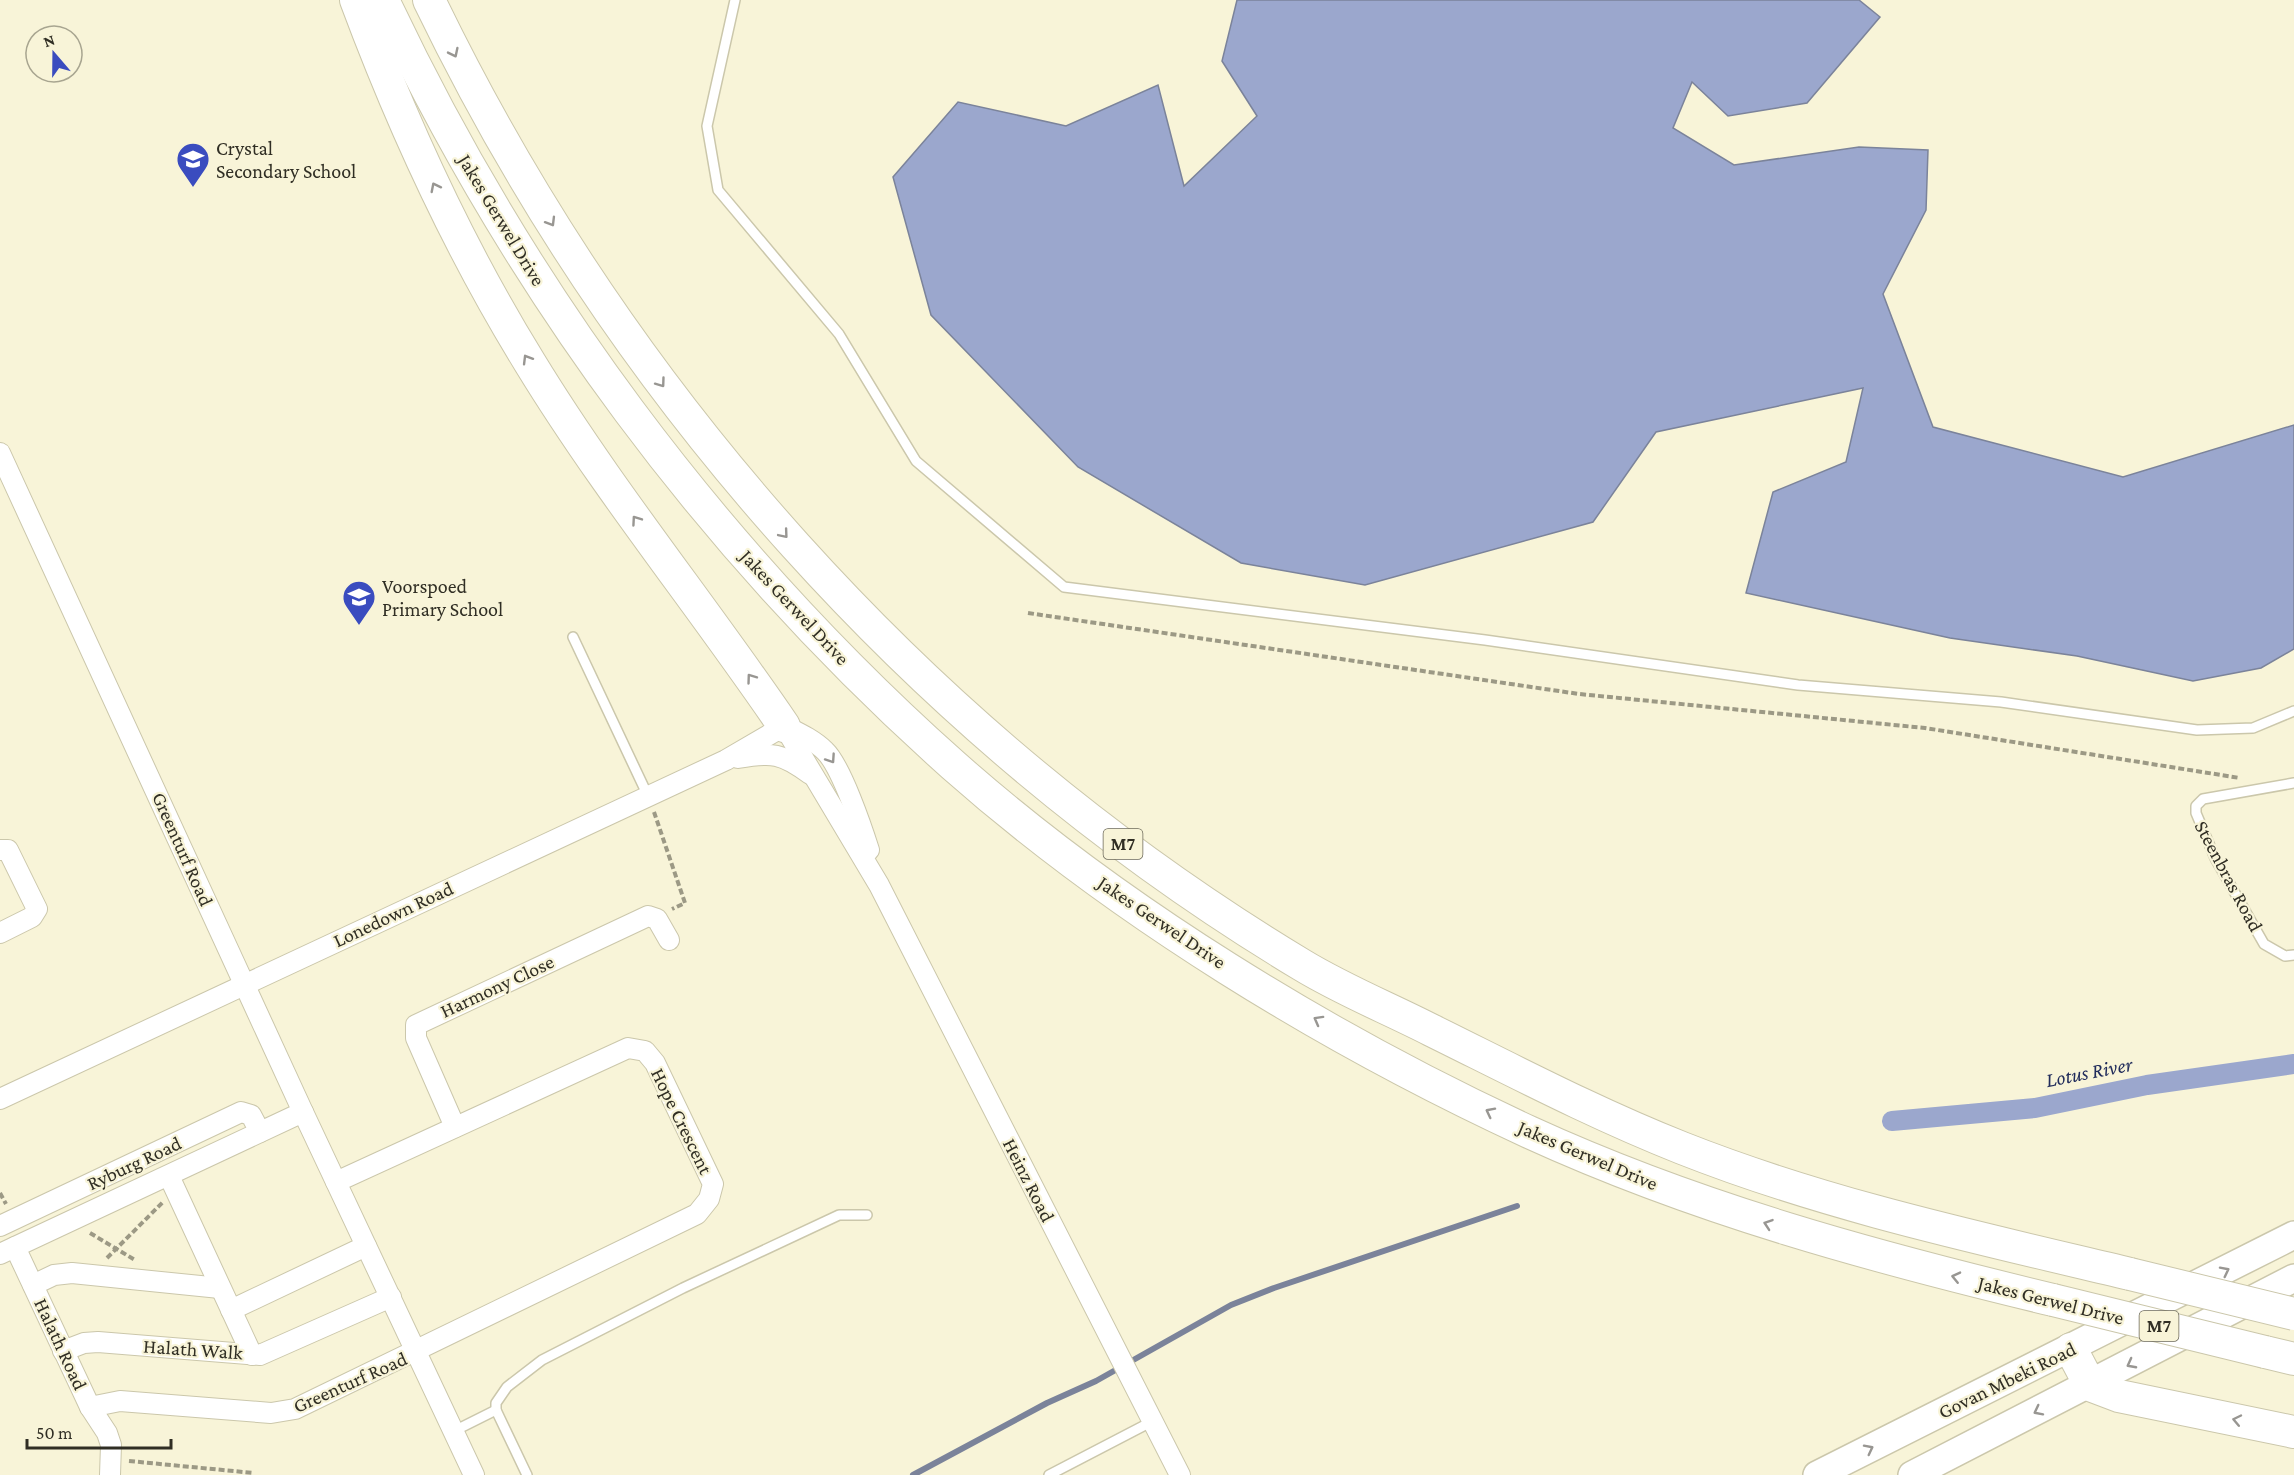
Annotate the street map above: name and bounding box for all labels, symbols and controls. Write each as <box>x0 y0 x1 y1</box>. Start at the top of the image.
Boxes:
north arrow <box>24 24 84 84</box>
text: N <box>41 30 57 50</box>
one-way arrow <box>447 46 459 57</box>
place label: Crystal Secondary School <box>216 137 356 183</box>
school or university icon: Crystal Secondary School <box>175 141 211 188</box>
street label: Jakes Gerwel Drive <box>452 149 550 290</box>
one-way arrow <box>431 182 442 193</box>
one-way arrow <box>544 216 556 226</box>
one-way arrow <box>523 355 535 365</box>
one-way arrow <box>654 376 665 387</box>
one-way arrow <box>632 516 643 527</box>
one-way arrow <box>777 527 788 538</box>
street label: Jakes Gerwel Drive <box>734 543 854 670</box>
place label: Voorspoed Primary School <box>382 575 503 621</box>
school or university icon: Voorspoed Primary School <box>341 579 377 626</box>
one-way arrow <box>747 673 758 684</box>
one-way arrow <box>824 753 835 764</box>
street label: Greenturf Road <box>148 789 218 910</box>
street label: Steenbras Road <box>2191 817 2268 936</box>
road number: M7 <box>1104 829 1142 859</box>
street label: Jakes Gerwel Drive <box>1092 870 1230 974</box>
street label: Lonedown Road <box>330 876 457 951</box>
street label: Harmony Close <box>437 950 558 1023</box>
one-way arrow <box>1314 1016 1324 1028</box>
water label: Lotus River <box>2044 1052 2135 1092</box>
street label: Hope Crescent <box>646 1064 717 1179</box>
one-way arrow <box>1486 1108 1496 1119</box>
street label: Jakes Gerwel Drive <box>1513 1115 1661 1195</box>
street label: Ryburg Road <box>83 1131 185 1195</box>
street label: Heinz Road <box>999 1135 1060 1226</box>
one-way arrow <box>1763 1219 1774 1232</box>
one-way arrow <box>2219 1266 2230 1278</box>
one-way arrow <box>1951 1271 1961 1284</box>
street label: Jakes Gerwel Drive <box>1974 1271 2126 1330</box>
street label: Halath Road <box>30 1295 92 1394</box>
road number: M7 <box>2140 1311 2178 1341</box>
street label: Halath Walk <box>143 1335 244 1363</box>
street label: Govan Mbeki Road <box>1935 1337 2080 1423</box>
street label: Greenturf Road <box>290 1347 411 1417</box>
one-way arrow <box>2127 1357 2137 1368</box>
one-way arrow <box>2033 1404 2044 1416</box>
scale bar <box>27 1412 171 1450</box>
one-way arrow <box>2232 1415 2242 1428</box>
text: 50 m <box>36 1423 73 1443</box>
one-way arrow <box>1863 1444 1874 1456</box>

